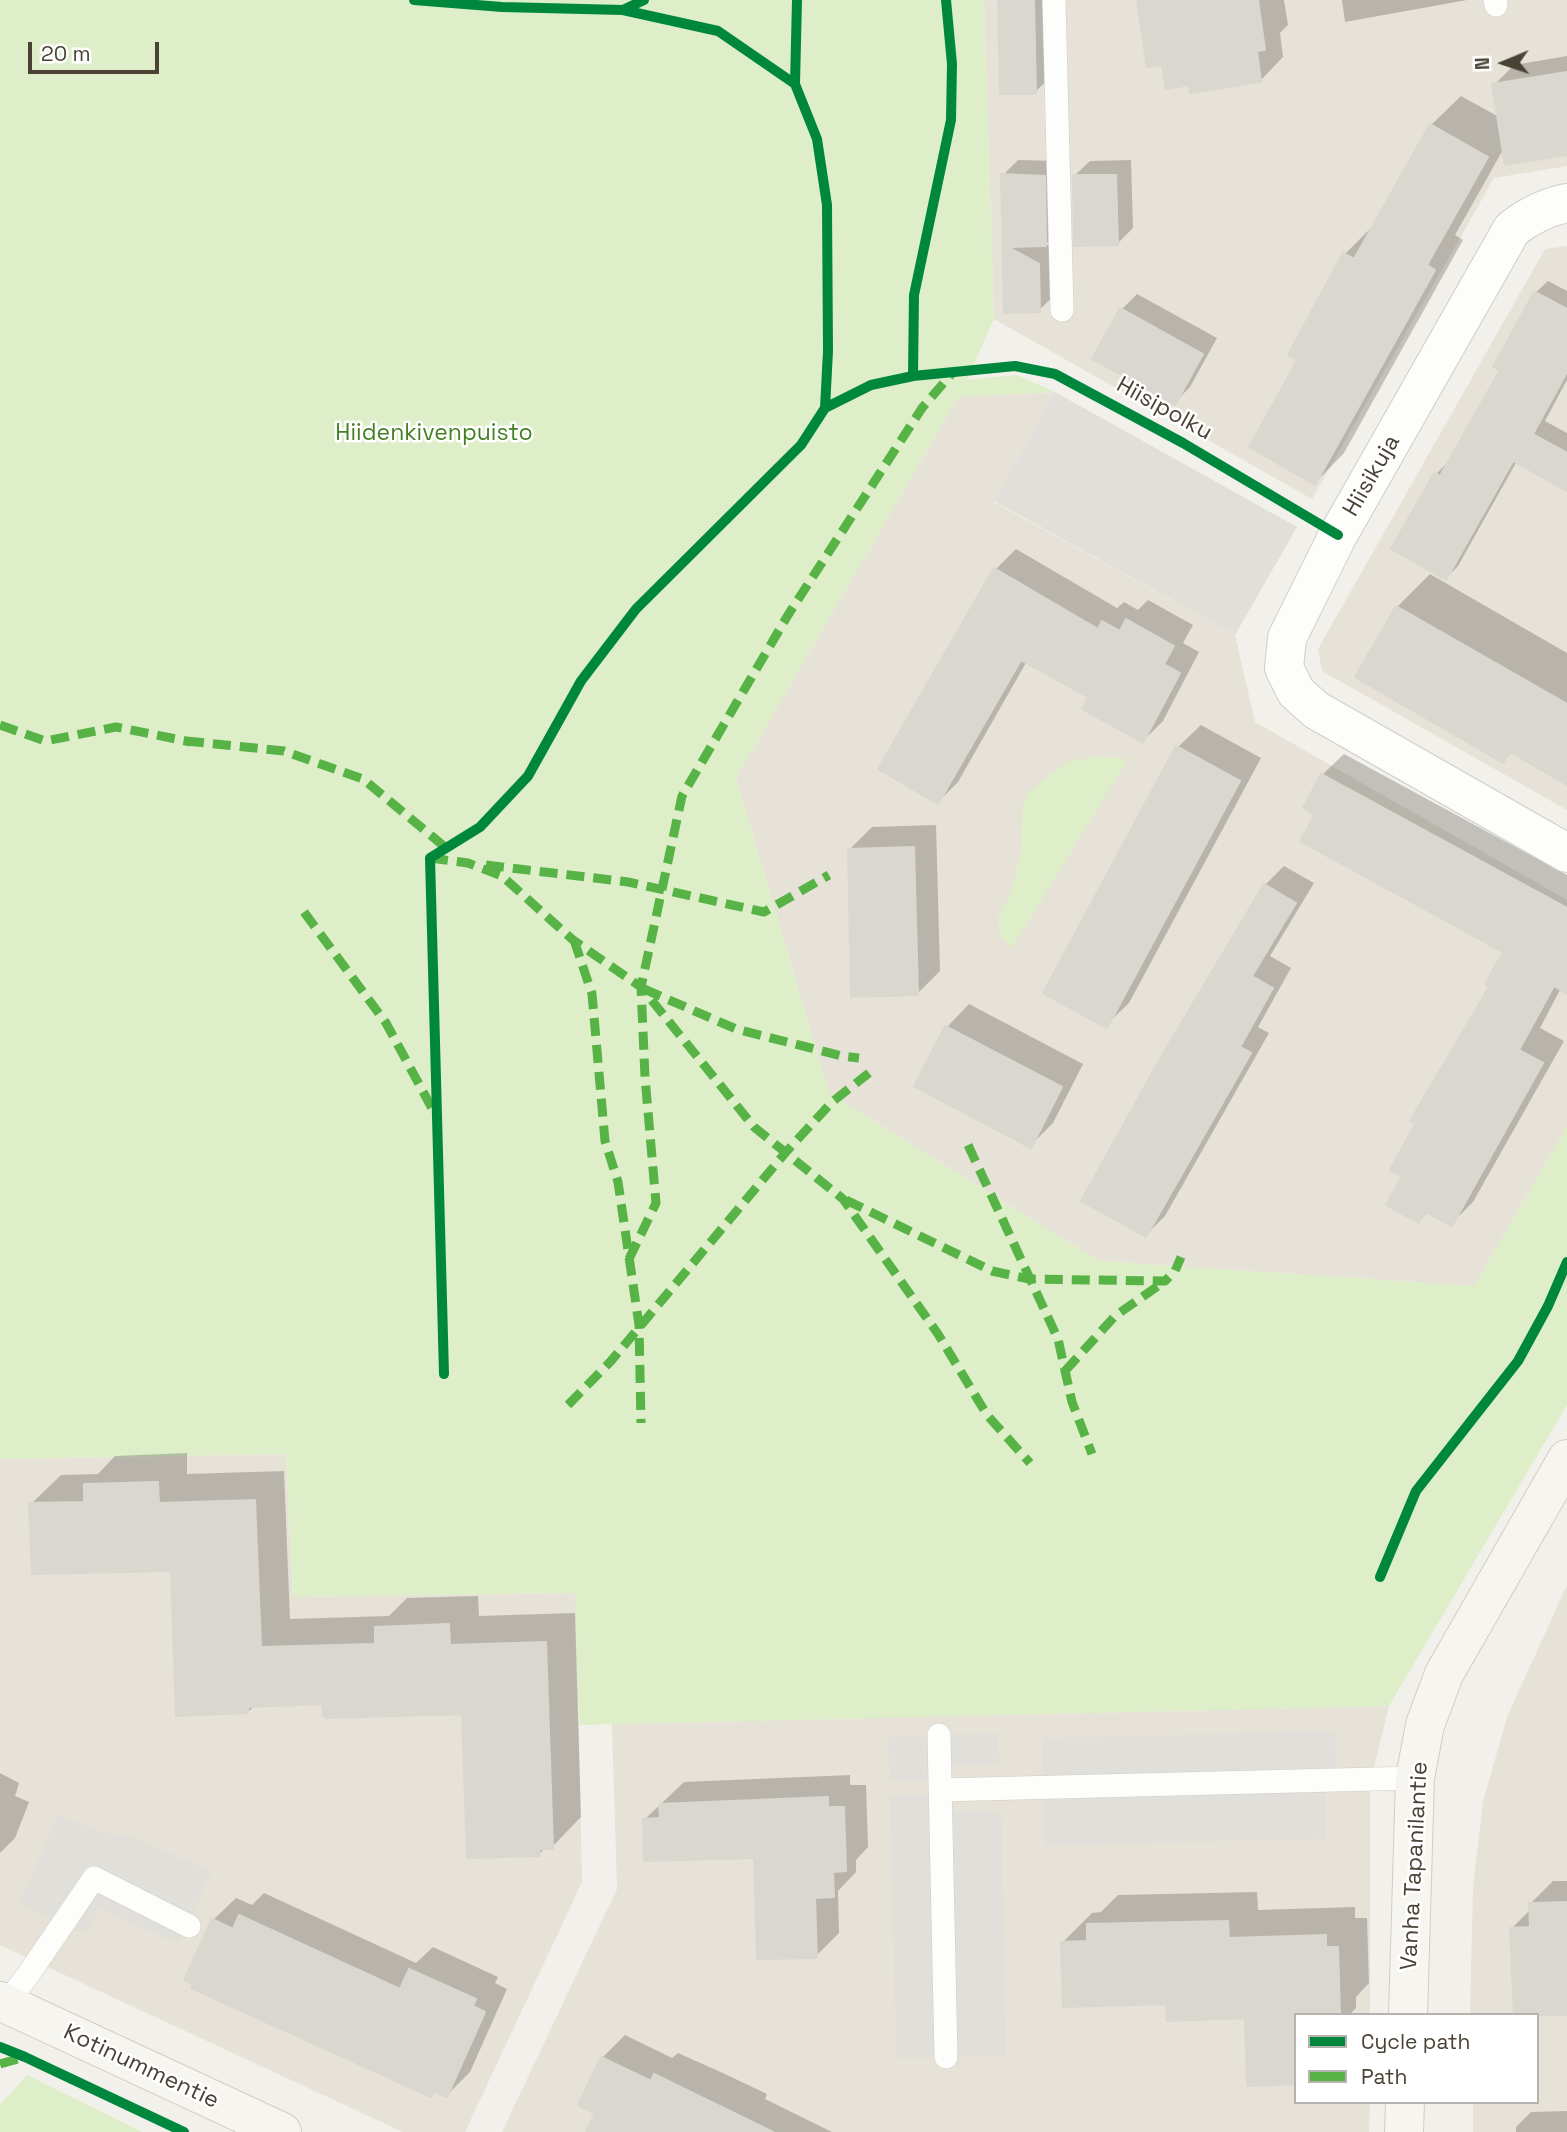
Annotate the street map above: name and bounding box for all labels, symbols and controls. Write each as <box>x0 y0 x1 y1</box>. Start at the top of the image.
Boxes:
scale bar <box>32 28 163 72</box>
north arrow <box>1469 28 1539 98</box>
text: 20 m <box>41 40 91 67</box>
text: N <box>1470 57 1495 71</box>
street label: Hiisipolku <box>1111 371 1217 447</box>
park label: Hiidenkivenpuisto <box>335 420 533 448</box>
street label: Hiisikuja <box>1338 430 1406 522</box>
street label: Vanha Tapanilantie <box>1396 1761 1434 1971</box>
legend <box>1294 2013 1539 2104</box>
street label: Kotinummentie <box>59 2019 223 2115</box>
text: Cycle path <box>1361 2028 1470 2055</box>
text: Path <box>1361 2063 1407 2090</box>

